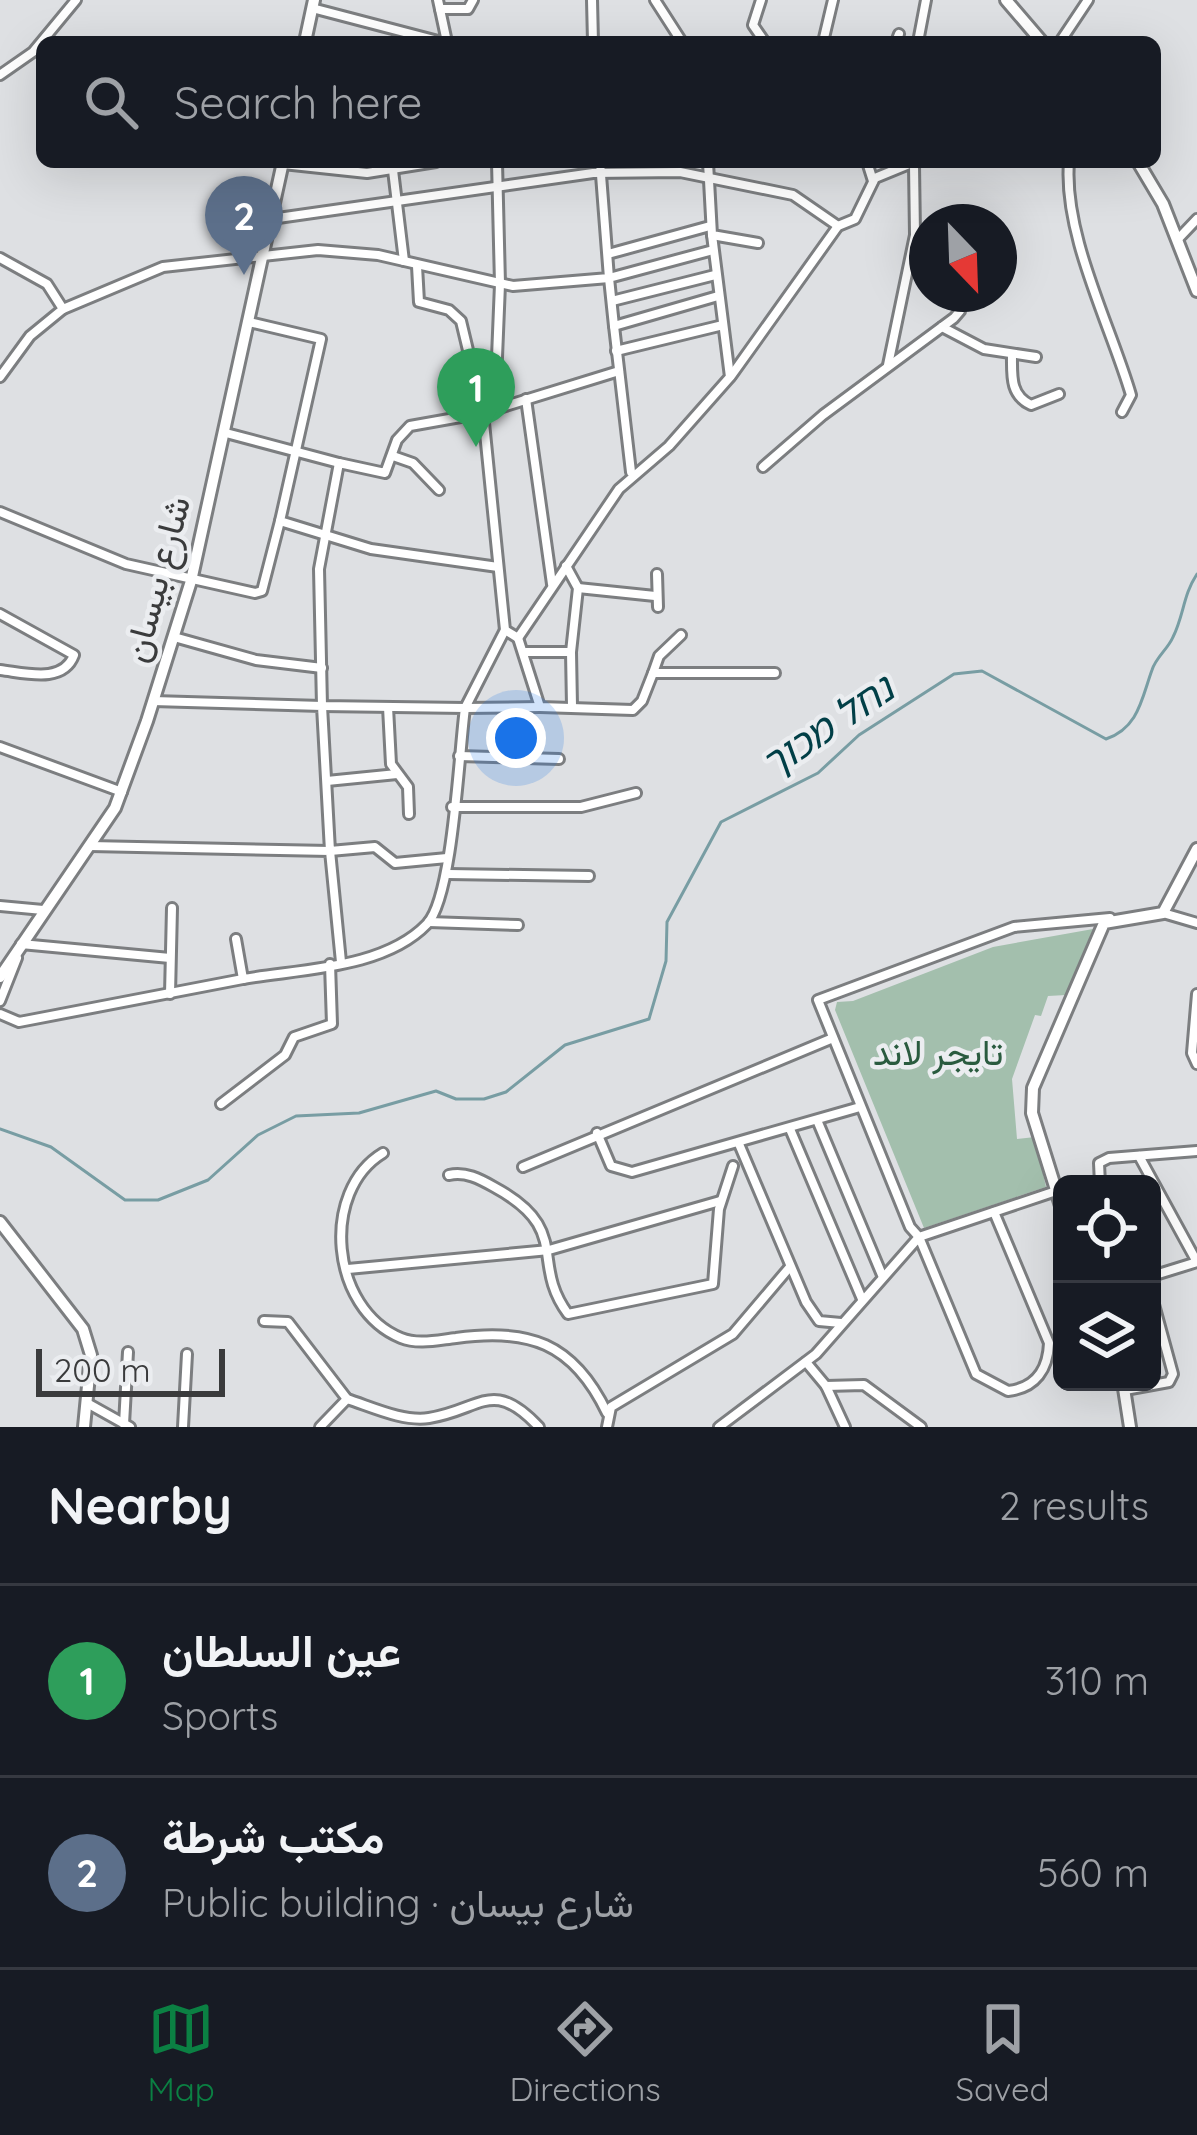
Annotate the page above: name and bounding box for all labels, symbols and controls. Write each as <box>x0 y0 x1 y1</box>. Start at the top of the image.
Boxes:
search box <box>36 36 1161 168</box>
icon: search <box>78 69 144 135</box>
text: Search here <box>174 74 422 130</box>
pin: 2 <box>205 176 283 275</box>
north arrow <box>909 204 1017 312</box>
pin: 1 <box>437 348 515 447</box>
street label: شارع بيسان <box>112 491 202 668</box>
water label: נחל מכוך <box>751 662 904 788</box>
your location <box>486 708 546 768</box>
park label: تايجر لاند <box>873 1029 1003 1075</box>
map controls <box>1053 1175 1161 1391</box>
button: locate <box>1053 1175 1161 1283</box>
button: layers <box>1053 1283 1161 1391</box>
scale bar <box>36 1343 225 1396</box>
text: 200 m <box>54 1349 151 1390</box>
text: Nearby <box>48 1473 232 1537</box>
text: 2 results <box>999 1481 1149 1530</box>
text: عين السلطان <box>162 1622 401 1678</box>
text: 1 <box>79 1656 95 1705</box>
text: 310 m <box>1045 1656 1149 1705</box>
text: Sports <box>162 1691 278 1740</box>
text: مكتب شرطة <box>162 1808 384 1864</box>
text: 2 <box>76 1848 98 1897</box>
text: 560 m <box>1037 1848 1149 1897</box>
text: Public building · شارع بيسان <box>162 1878 634 1927</box>
tab: Map <box>147 1996 215 2109</box>
tab: Directions <box>509 1996 661 2109</box>
tab: Saved <box>956 1996 1050 2109</box>

